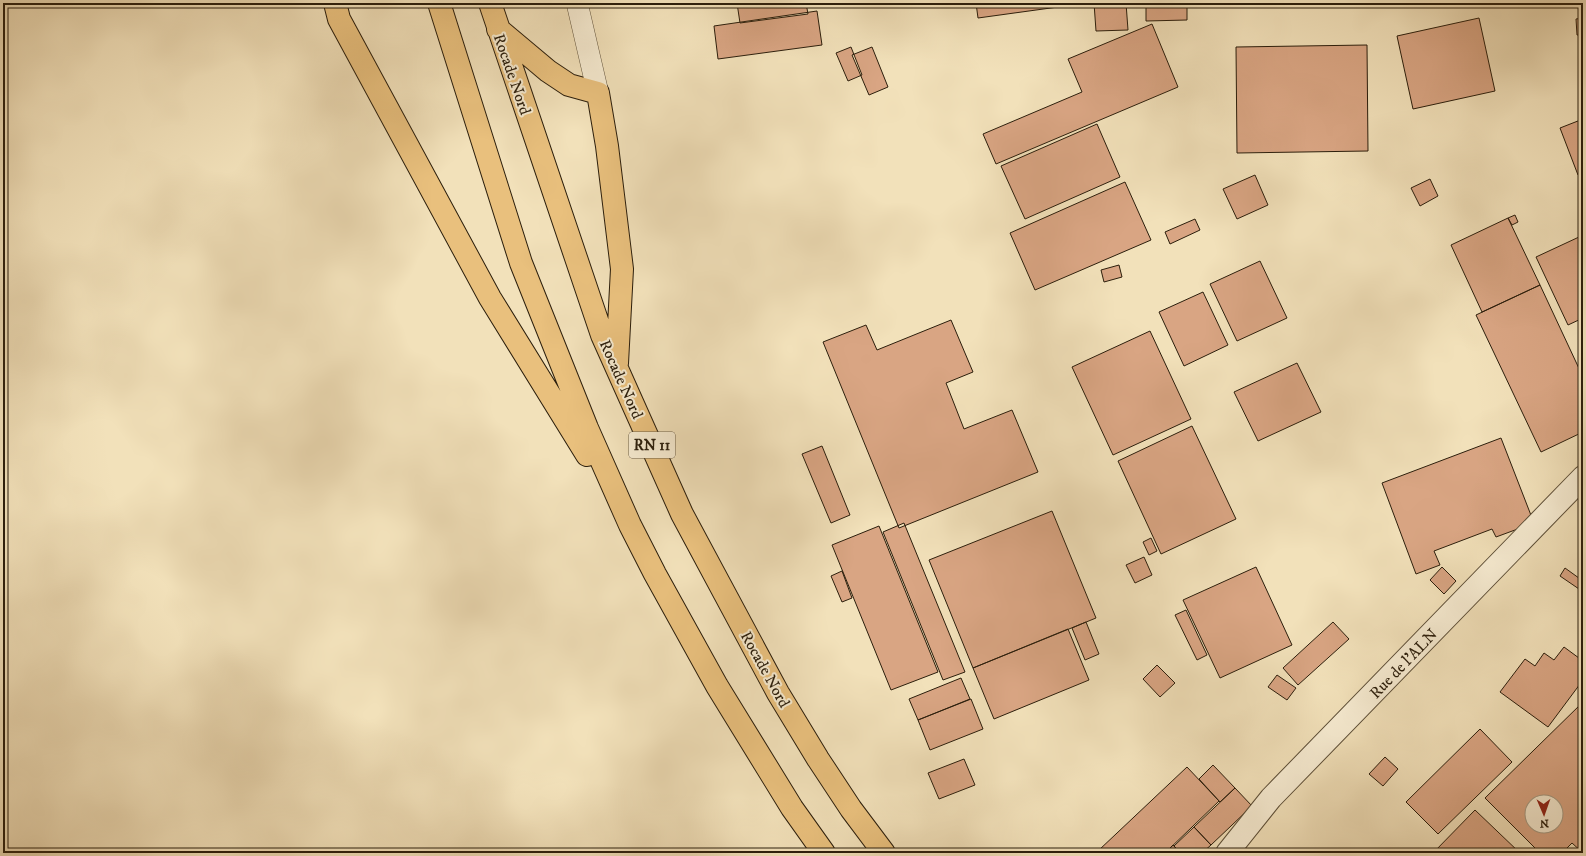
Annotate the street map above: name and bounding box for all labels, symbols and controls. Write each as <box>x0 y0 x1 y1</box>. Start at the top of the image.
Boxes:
street label: Rocade Nord <box>489 31 535 118</box>
street label: Rocade Nord <box>595 337 647 422</box>
road number: RN 11 <box>629 432 675 458</box>
street label: Rue de l'ALN <box>1365 624 1442 703</box>
street label: Rocade Nord <box>736 628 794 711</box>
north arrow <box>1524 794 1564 834</box>
text: N <box>1540 816 1549 830</box>

